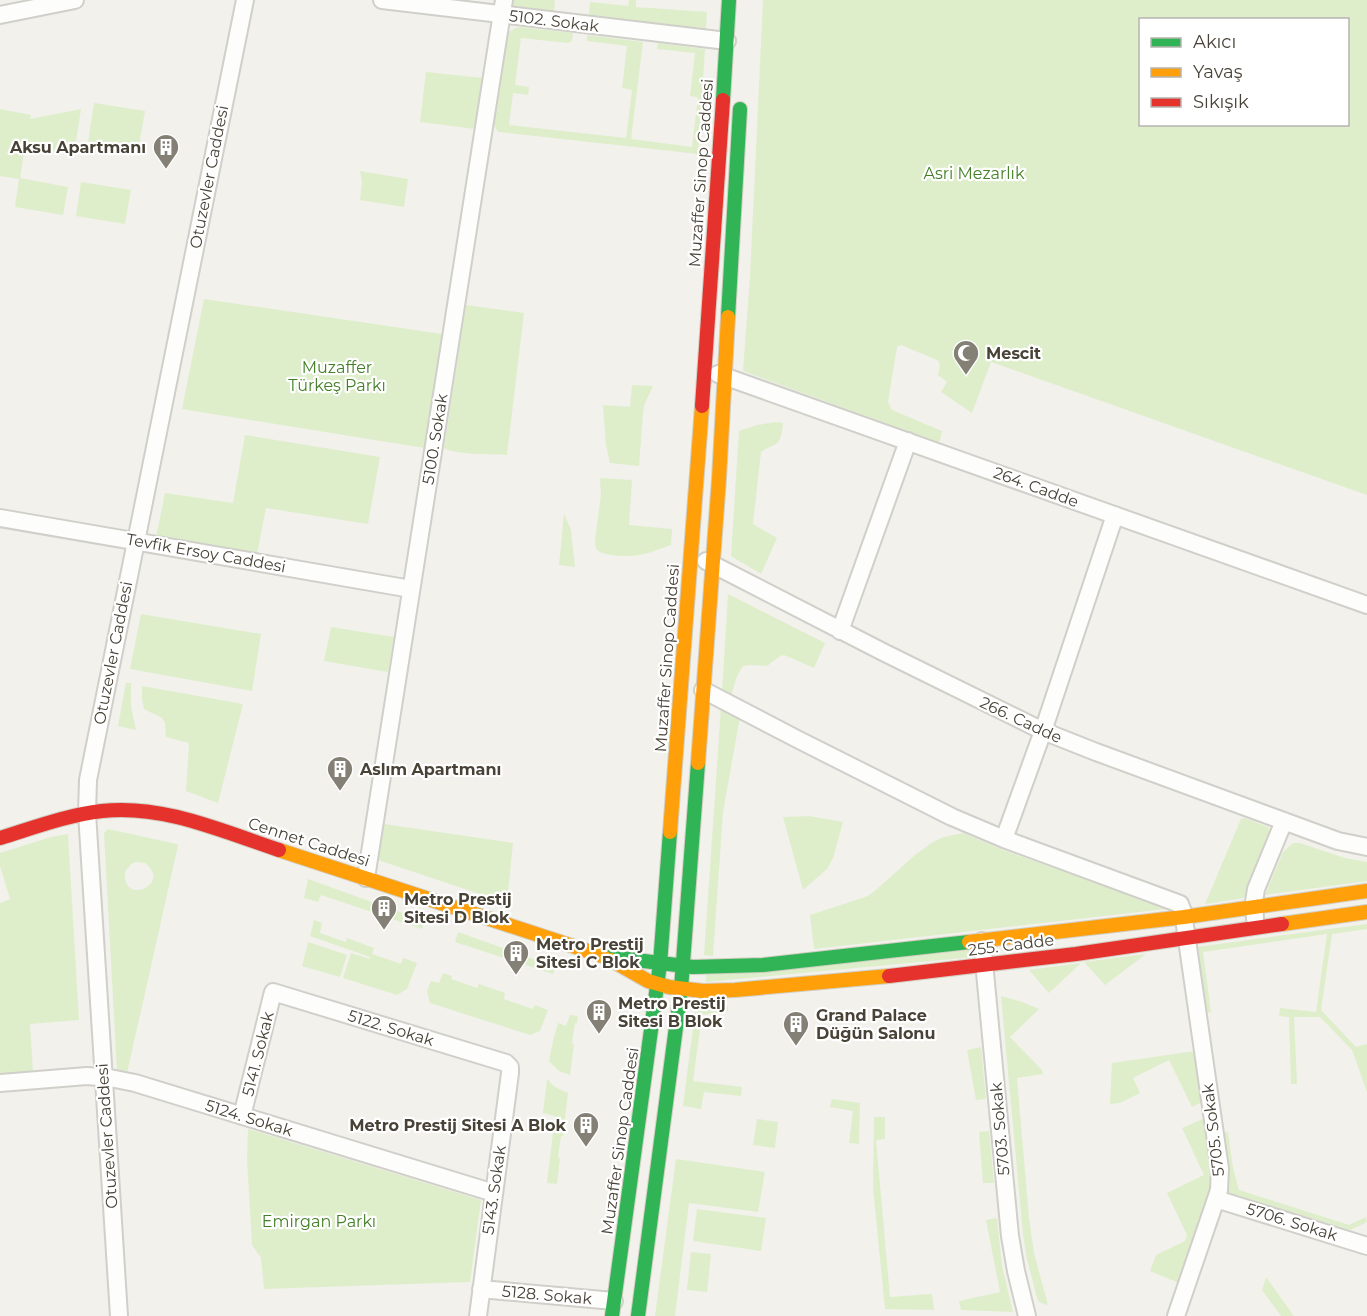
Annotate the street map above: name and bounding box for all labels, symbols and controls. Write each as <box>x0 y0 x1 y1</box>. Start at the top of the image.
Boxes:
street label: 5102. Sokak <box>508 6 601 36</box>
legend <box>1139 18 1349 126</box>
text: Akıcı <box>1193 31 1236 53</box>
text: Yavaş <box>1193 61 1243 83</box>
street label: Muzaffer Sinop Caddesi <box>685 78 717 268</box>
text: Sıkışık <box>1193 91 1249 113</box>
street label: Otuzevler Caddesi <box>186 104 232 250</box>
building icon: Aksu Apartmanı <box>151 132 181 170</box>
place label: Aksu Apartmanı <box>9 138 146 157</box>
park label: Asri Mezarlık <box>924 164 1025 183</box>
mosque icon: Mescit <box>951 338 981 376</box>
place label: Mescit <box>986 344 1041 363</box>
park label: Muzaffer Türkeş Parkı <box>288 358 386 395</box>
street label: 5100. Sokak <box>418 392 452 486</box>
street label: 264. Cadde <box>991 463 1081 511</box>
street label: Tevfik Ersoy Caddesi <box>125 530 287 576</box>
street label: Muzaffer Sinop Caddesi <box>651 563 683 753</box>
street label: Otuzevler Caddesi <box>90 580 136 726</box>
street label: 266. Cadde <box>977 693 1065 747</box>
building icon: Aslım Apartmanı <box>325 754 355 792</box>
place label: Aslım Apartmanı <box>359 760 501 779</box>
street label: Cennet Caddesi <box>246 813 372 871</box>
place label: Metro Prestij Sitesi D Blok <box>404 890 512 927</box>
building icon: Metro Prestij Sitesi D Blok <box>369 893 399 931</box>
street label: 255. Cadde <box>967 930 1055 960</box>
place label: Metro Prestij Sitesi C Blok <box>536 935 644 972</box>
building icon: Metro Prestij Sitesi C Blok <box>501 938 531 976</box>
place label: Metro Prestij Sitesi B Blok <box>618 994 726 1031</box>
building icon: Metro Prestij Sitesi B Blok <box>584 997 614 1035</box>
street label: 5122. Sokak <box>346 1006 437 1050</box>
place label: Grand Palace Düğün Salonu <box>816 1006 935 1043</box>
street label: 5141. Sokak <box>238 1009 278 1098</box>
building icon: Grand Palace Düğün Salonu <box>781 1009 811 1047</box>
street label: Muzaffer Sinop Caddesi <box>597 1046 643 1236</box>
street label: Otuzevler Caddesi <box>92 1063 122 1209</box>
street label: 5703. Sokak <box>986 1081 1014 1176</box>
street label: 5705. Sokak <box>1198 1082 1228 1178</box>
street label: 5124. Sokak <box>203 1096 295 1140</box>
building icon: Metro Prestij Sitesi A Blok <box>571 1110 601 1148</box>
place label: Metro Prestij Sitesi A Blok <box>349 1116 567 1135</box>
street label: 5143. Sokak <box>478 1144 510 1236</box>
street label: 5706. Sokak <box>1244 1199 1340 1245</box>
park label: Emirgan Parkı <box>262 1212 376 1231</box>
street label: 5128. Sokak <box>501 1282 593 1308</box>

